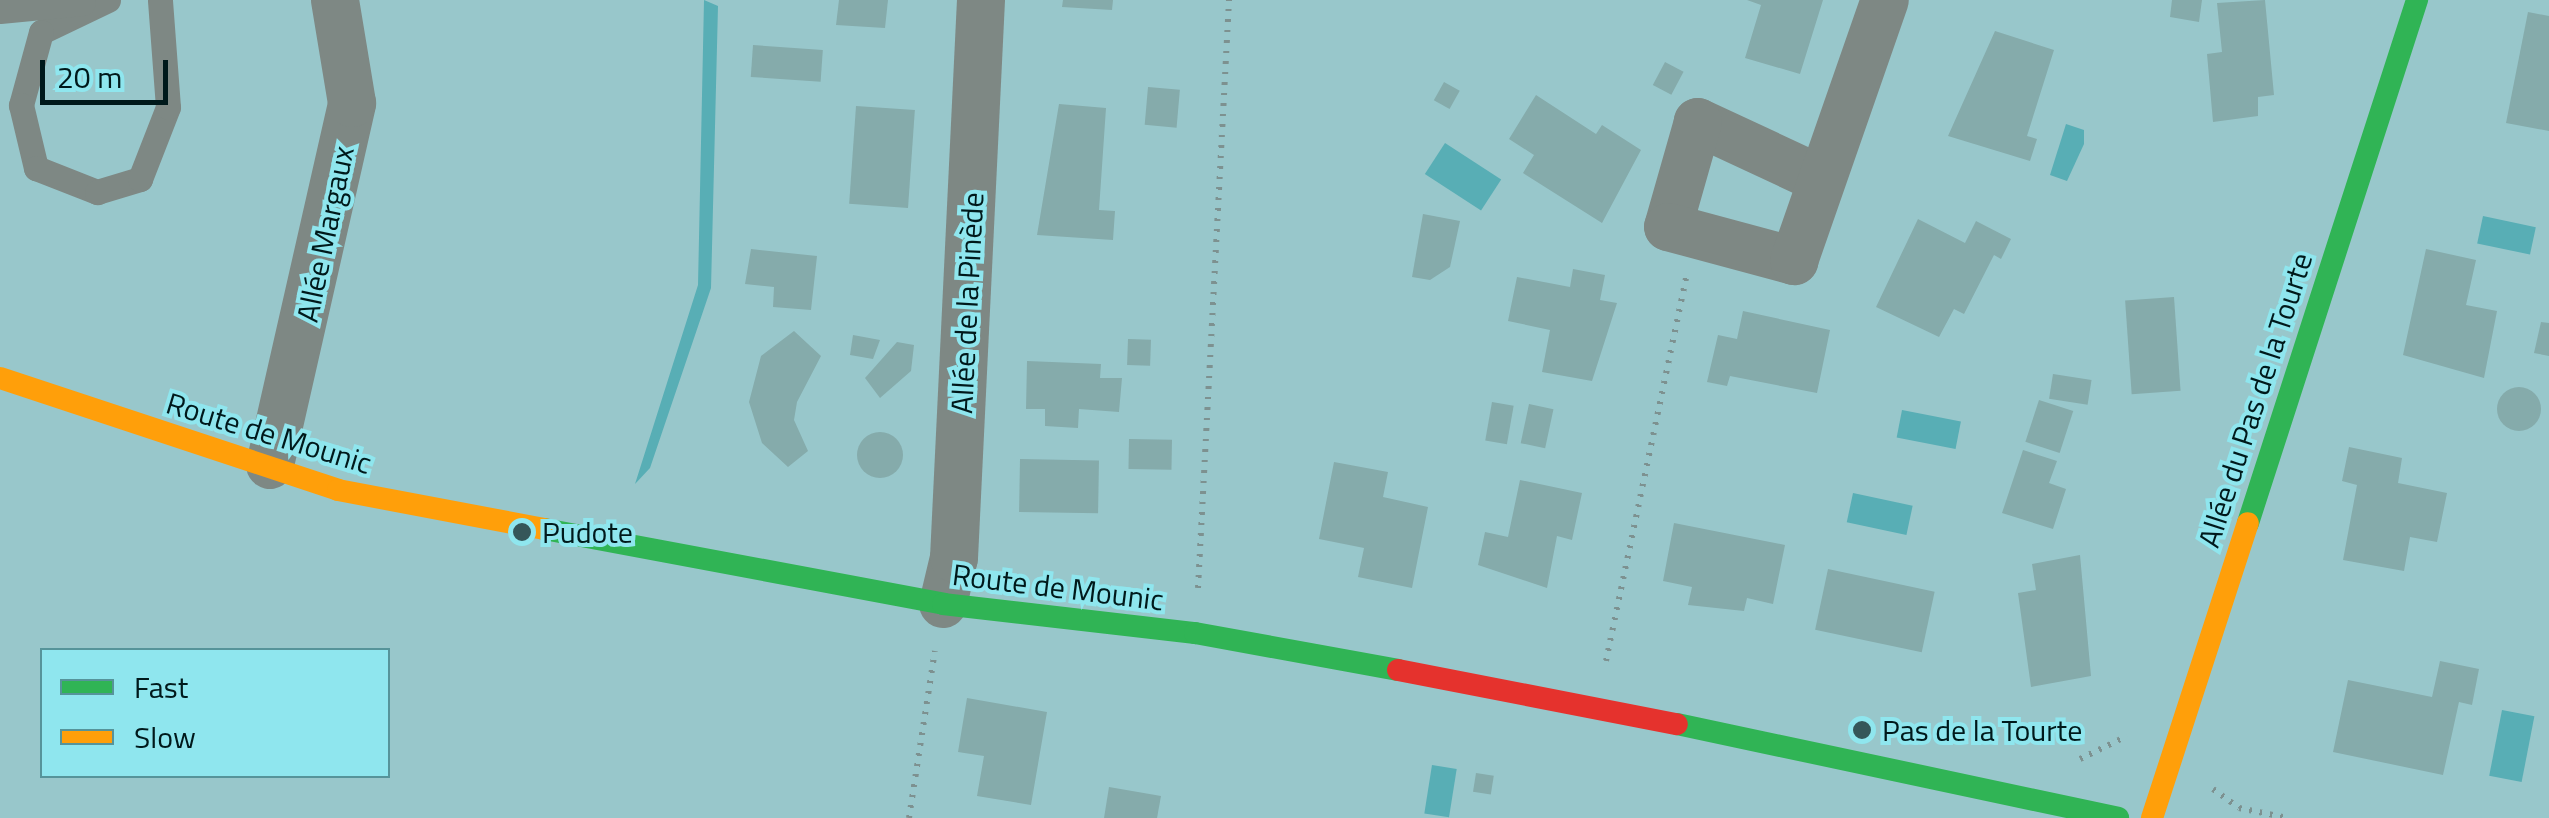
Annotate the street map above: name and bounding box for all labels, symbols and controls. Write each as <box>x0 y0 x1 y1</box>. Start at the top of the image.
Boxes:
scale bar <box>45 40 172 102</box>
text: 20 m <box>57 54 122 100</box>
street label: Allée Margaux <box>289 143 361 325</box>
street label: Allée de la Pinède <box>943 191 991 415</box>
street label: Allée du Pas de la Tourte <box>2190 248 2320 552</box>
street label: Route de Mounic <box>162 385 376 481</box>
place label: Pudote <box>542 514 633 550</box>
marker: Pudote <box>511 521 533 543</box>
street label: Route de Mounic <box>950 556 1166 618</box>
legend <box>40 648 390 778</box>
text: Fast <box>134 664 188 710</box>
place label: Pas de la Tourte <box>1882 712 2082 748</box>
text: Slow <box>134 714 196 760</box>
marker: Pas de la Tourte <box>1851 719 1873 741</box>

